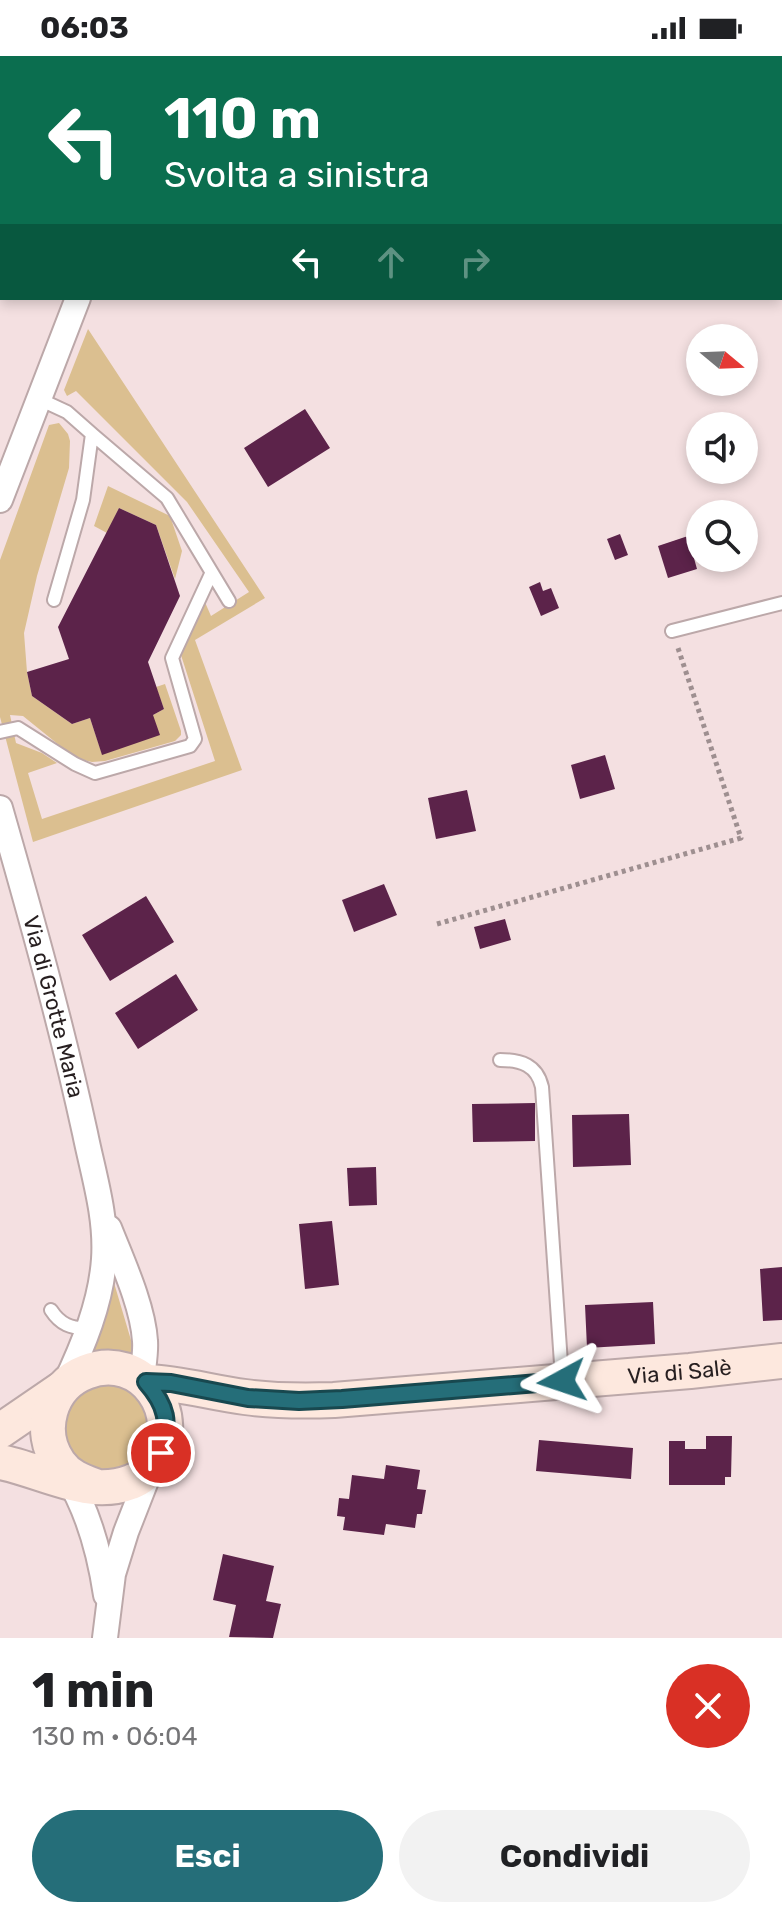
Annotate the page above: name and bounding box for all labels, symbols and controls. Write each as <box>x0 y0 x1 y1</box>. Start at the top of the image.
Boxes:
text: 06:03 <box>40 10 129 46</box>
text: 110 m <box>164 86 321 152</box>
icon: left <box>32 88 136 192</box>
text: Svolta a sinistra <box>164 153 430 196</box>
icon: left <box>285 240 329 284</box>
icon: ahead <box>369 240 413 284</box>
icon: right <box>453 240 497 284</box>
north arrow <box>686 324 758 396</box>
map controls <box>686 324 758 572</box>
button: sound <box>686 412 758 484</box>
button: search <box>686 500 758 572</box>
street label: Via di Grotte Maria <box>18 913 90 1100</box>
position arrow <box>520 1339 604 1423</box>
street label: Via di Salè <box>626 1353 733 1390</box>
pin <box>127 1419 195 1487</box>
icon: arrive <box>139 1431 183 1475</box>
text: 1 min <box>32 1662 155 1719</box>
button: close <box>666 1664 750 1748</box>
text: 130 m · 06:04 <box>32 1721 198 1752</box>
button: Esci <box>32 1810 383 1902</box>
button: Condividi <box>399 1810 750 1902</box>

